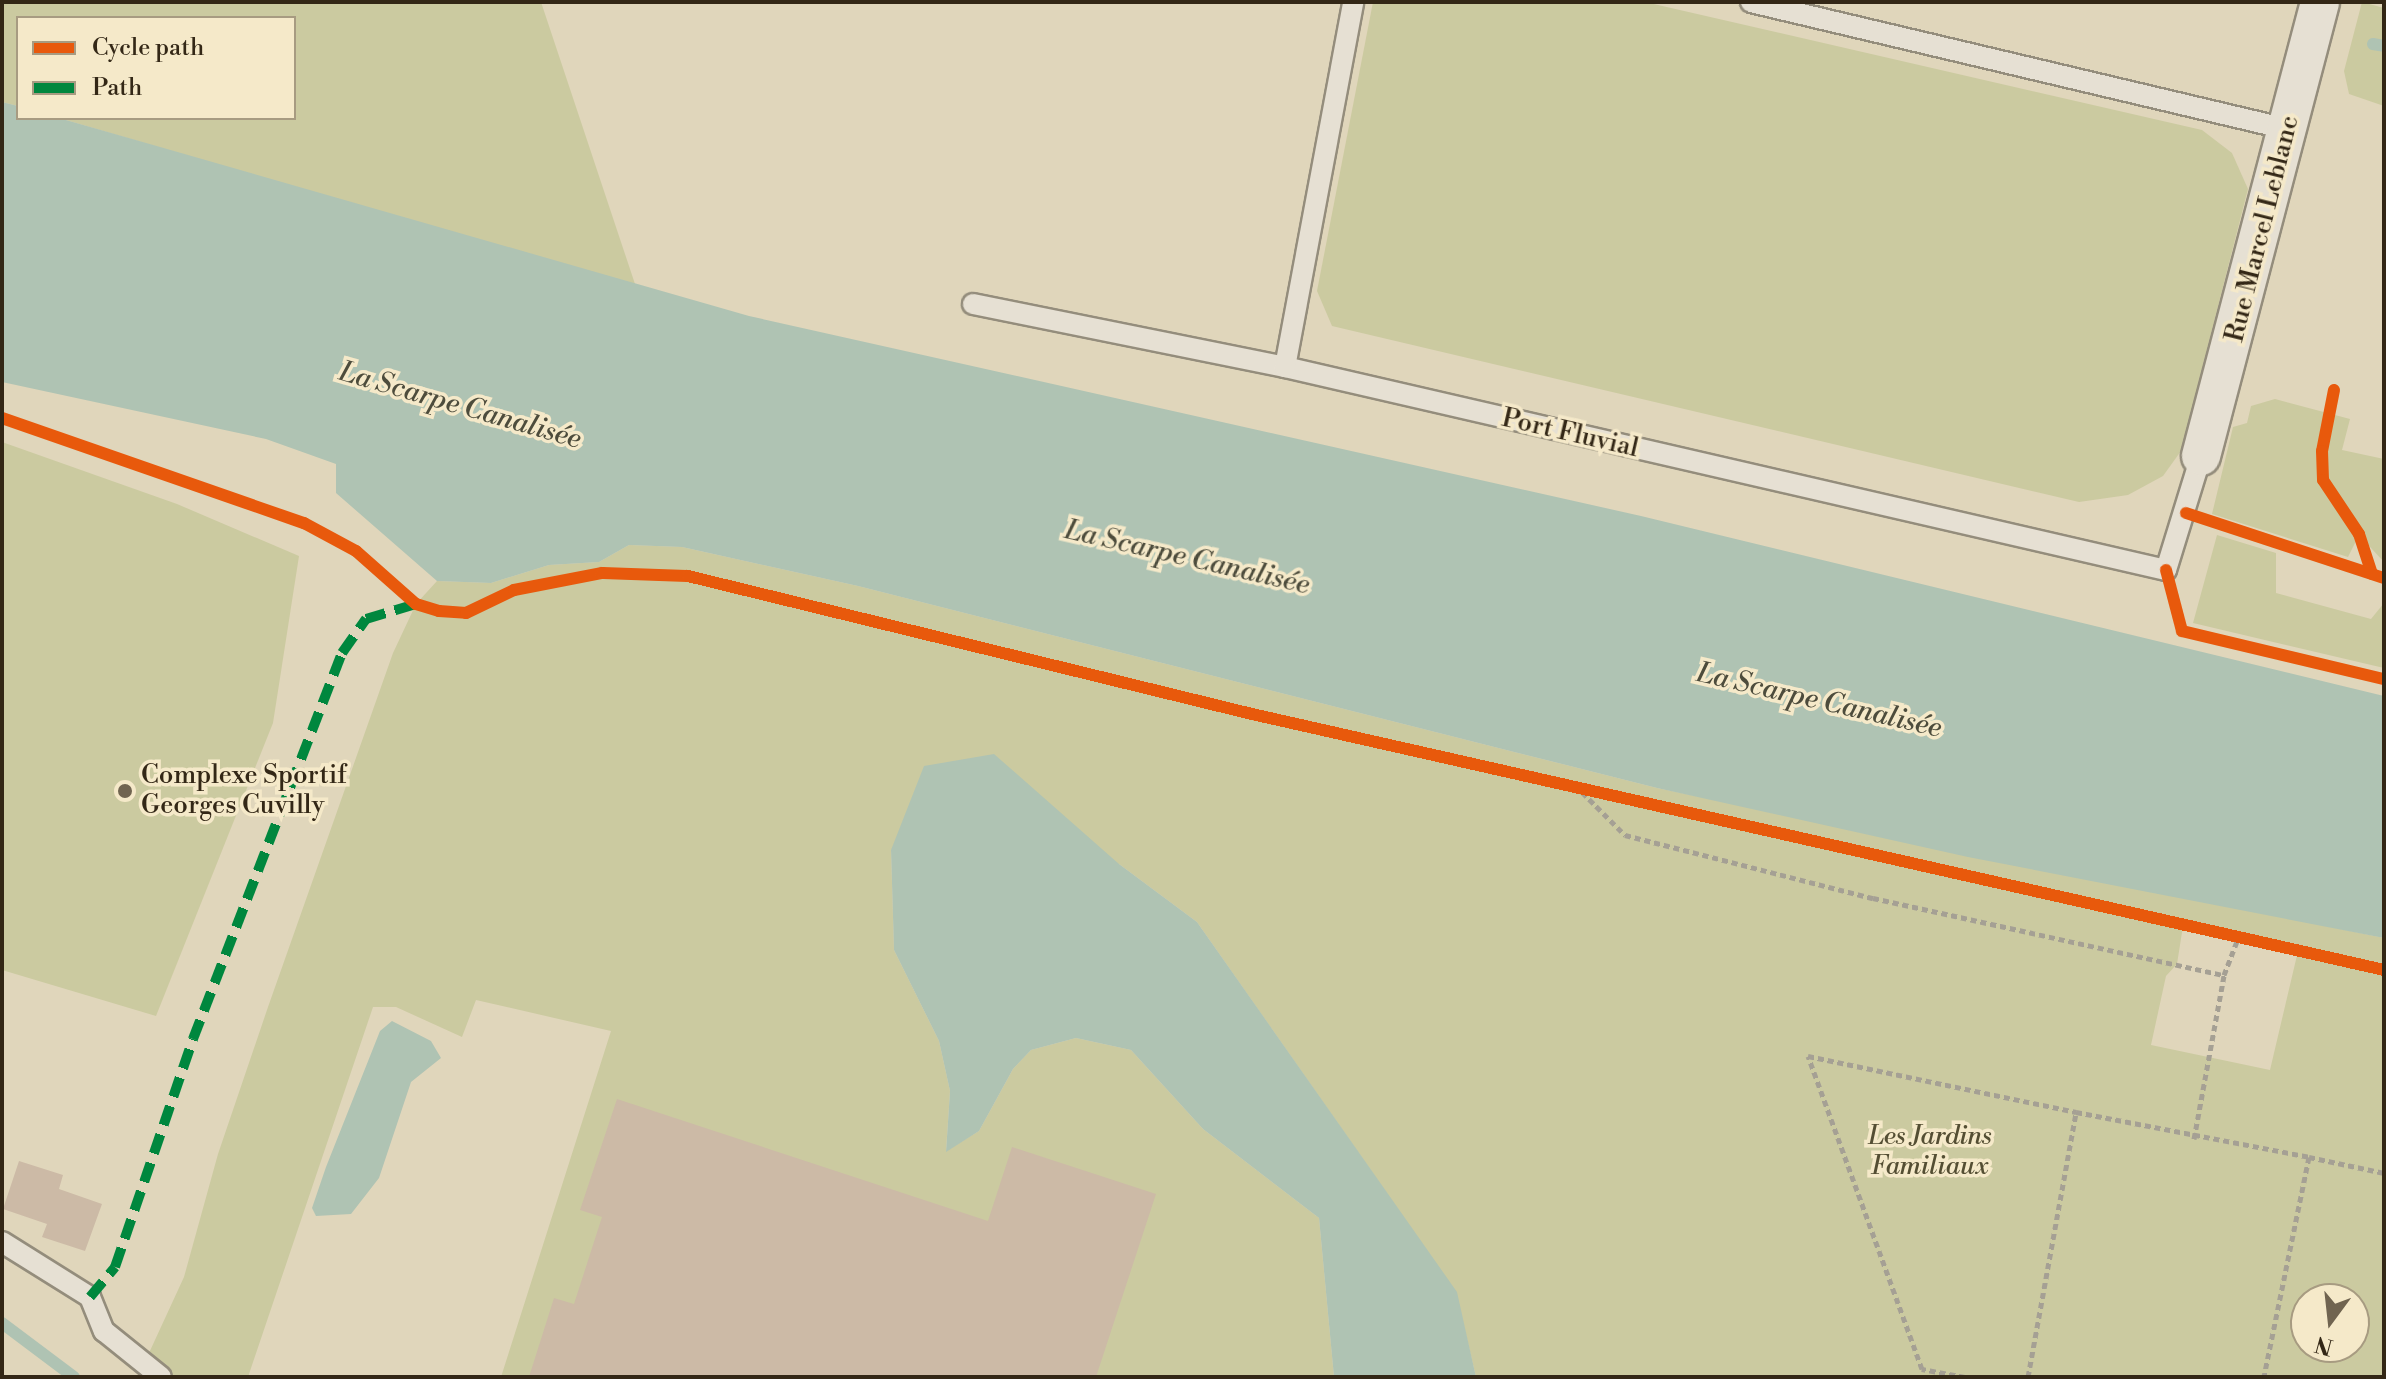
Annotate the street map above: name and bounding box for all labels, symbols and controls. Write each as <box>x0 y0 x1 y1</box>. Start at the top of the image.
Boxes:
legend <box>16 16 296 120</box>
text: Cycle path <box>92 33 204 63</box>
text: Path <box>92 73 142 103</box>
street label: Rue Marcel Leblanc <box>2220 113 2306 345</box>
water label: La Scarpe Canalisée <box>335 355 585 457</box>
street label: Port Fluvial <box>1499 403 1641 465</box>
water label: La Scarpe Canalisée <box>1061 513 1313 603</box>
water label: La Scarpe Canalisée <box>1693 656 1945 746</box>
place label: Complexe Sportif Georges Cuvilly <box>141 760 347 822</box>
marker: Complexe Sportif Georges Cuvilly <box>116 782 134 800</box>
park label: Les Jardins Familiaux <box>1868 1121 1992 1182</box>
north arrow <box>2290 1283 2370 1363</box>
text: N <box>2312 1329 2336 1360</box>

